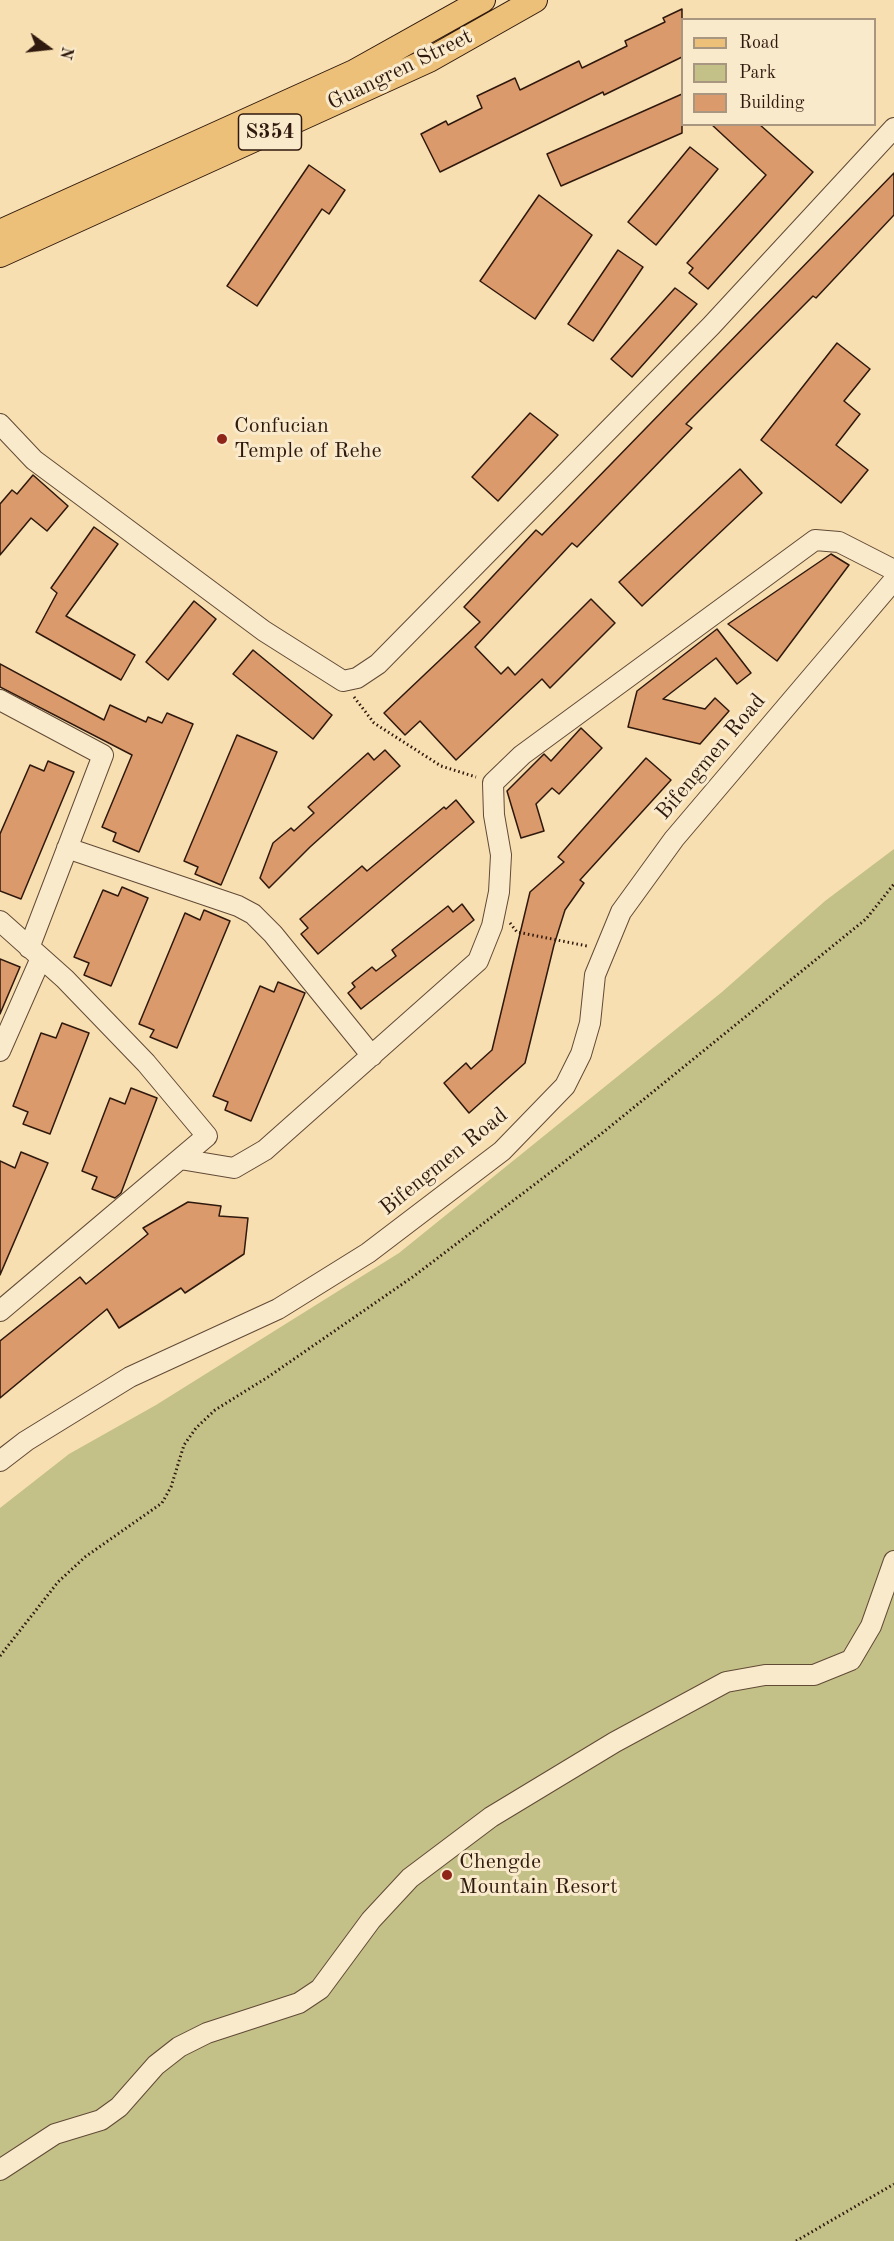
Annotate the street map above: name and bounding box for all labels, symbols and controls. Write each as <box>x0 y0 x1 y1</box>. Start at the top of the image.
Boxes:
north arrow <box>18 18 78 78</box>
legend <box>681 18 876 126</box>
street label: Guangren Street <box>323 24 477 116</box>
text: Road <box>739 34 779 52</box>
text: N <box>56 45 75 61</box>
text: Park <box>739 64 776 82</box>
text: Building <box>739 94 804 112</box>
road number: S354 <box>238 114 302 150</box>
place label: Confucian Temple of Rehe <box>234 413 382 464</box>
marker: Confucian Temple of Rehe <box>215 432 229 446</box>
street label: Bifengmen Road <box>650 688 772 826</box>
street label: Bifengmen Road <box>375 1102 513 1222</box>
place label: Chengde Mountain Resort <box>459 1849 618 1900</box>
marker: Chengde Mountain Resort <box>440 1868 454 1882</box>

